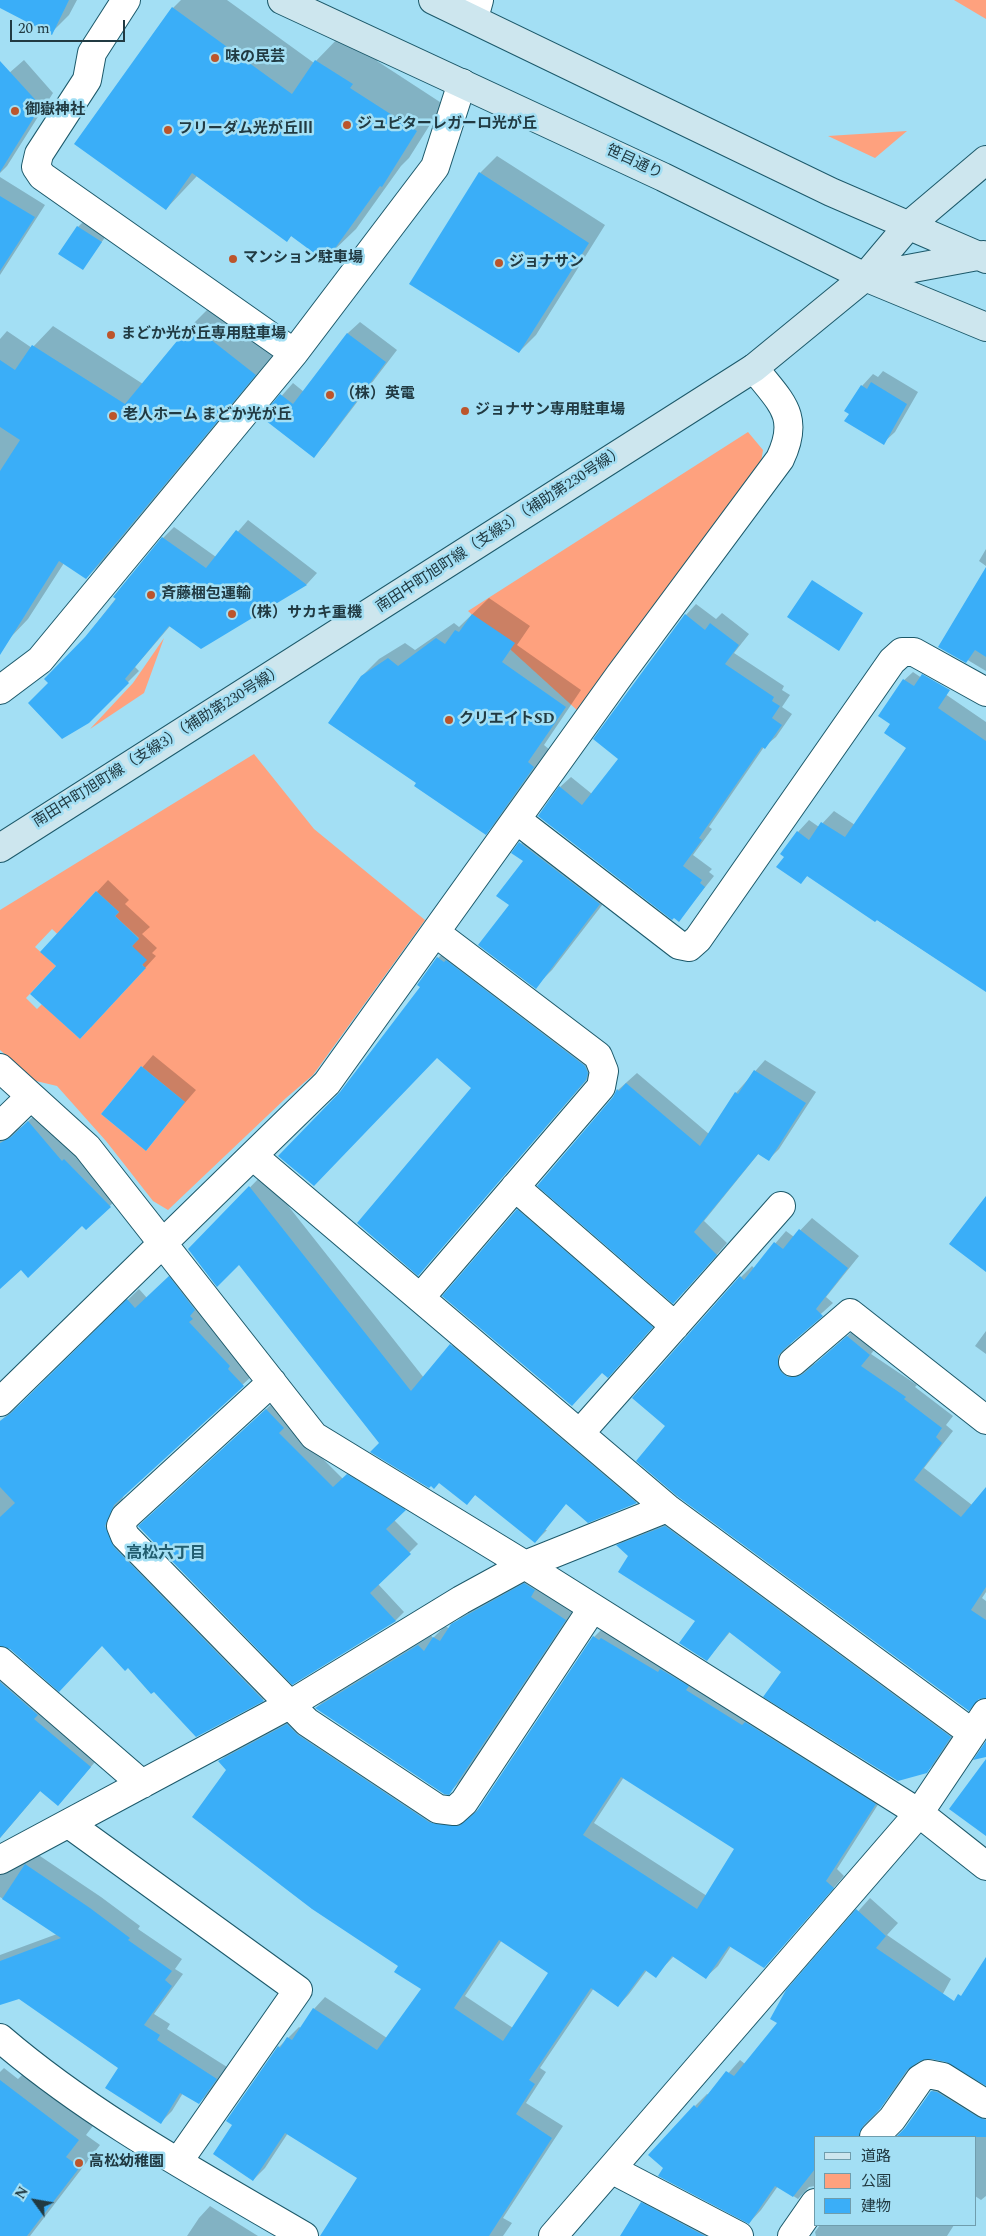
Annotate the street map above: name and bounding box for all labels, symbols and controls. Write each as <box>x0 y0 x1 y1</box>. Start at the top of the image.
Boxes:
scale bar <box>12 10 128 42</box>
text: 20 m <box>18 17 50 40</box>
place label: 味の民芸 <box>225 49 285 67</box>
marker: 味の民芸 <box>209 52 221 64</box>
place label: 御嶽神社 <box>25 102 85 120</box>
marker: 御嶽神社 <box>9 105 21 117</box>
place label: ジュピターレガーロ光が丘 <box>357 116 537 134</box>
marker: ジュピターレガーロ光が丘 <box>341 119 353 131</box>
place label: フリーダム光が丘Ⅲ <box>178 121 313 139</box>
marker: フリーダム光が丘Ⅲ <box>162 124 174 136</box>
street label: 笹目通り <box>603 142 665 184</box>
place label: マンション駐車場 <box>243 250 363 268</box>
marker: マンション駐車場 <box>227 253 239 265</box>
place label: ジョナサン <box>509 254 584 272</box>
marker: ジョナサン <box>493 257 505 269</box>
place label: まどか光が丘専用駐車場 <box>121 326 286 344</box>
marker: まどか光が丘専用駐車場 <box>105 329 117 341</box>
place label: （株）英電 <box>340 386 415 404</box>
marker: （株）英電 <box>324 389 336 401</box>
place label: ジョナサン専用駐車場 <box>475 402 625 420</box>
marker: ジョナサン専用駐車場 <box>459 405 471 417</box>
place label: 老人ホーム まどか光が丘 <box>123 407 292 425</box>
marker: 老人ホーム まどか光が丘 <box>107 410 119 422</box>
street label: 南田中町旭町線（支線3）（補助第230号線） <box>373 443 629 617</box>
place label: 斉藤梱包運輸 <box>161 586 251 604</box>
marker: 斉藤梱包運輸 <box>145 589 157 601</box>
place label: （株）サカキ重機 <box>242 605 362 623</box>
marker: （株）サカキ重機 <box>226 608 238 620</box>
street label: 南田中町旭町線（支線3）（補助第230号線） <box>30 662 288 832</box>
place label: クリエイトSD <box>459 711 555 729</box>
marker: クリエイトSD <box>443 714 455 726</box>
district label: 高松六丁目 <box>126 1545 206 1565</box>
legend <box>814 2136 976 2226</box>
text: 道路 <box>861 2145 891 2168</box>
place label: 高松幼稚園 <box>89 2154 164 2172</box>
marker: 高松幼稚園 <box>73 2157 85 2169</box>
text: 公園 <box>861 2170 891 2193</box>
north arrow <box>10 2176 60 2226</box>
text: N <box>10 2182 34 2203</box>
text: 建物 <box>861 2195 891 2218</box>

